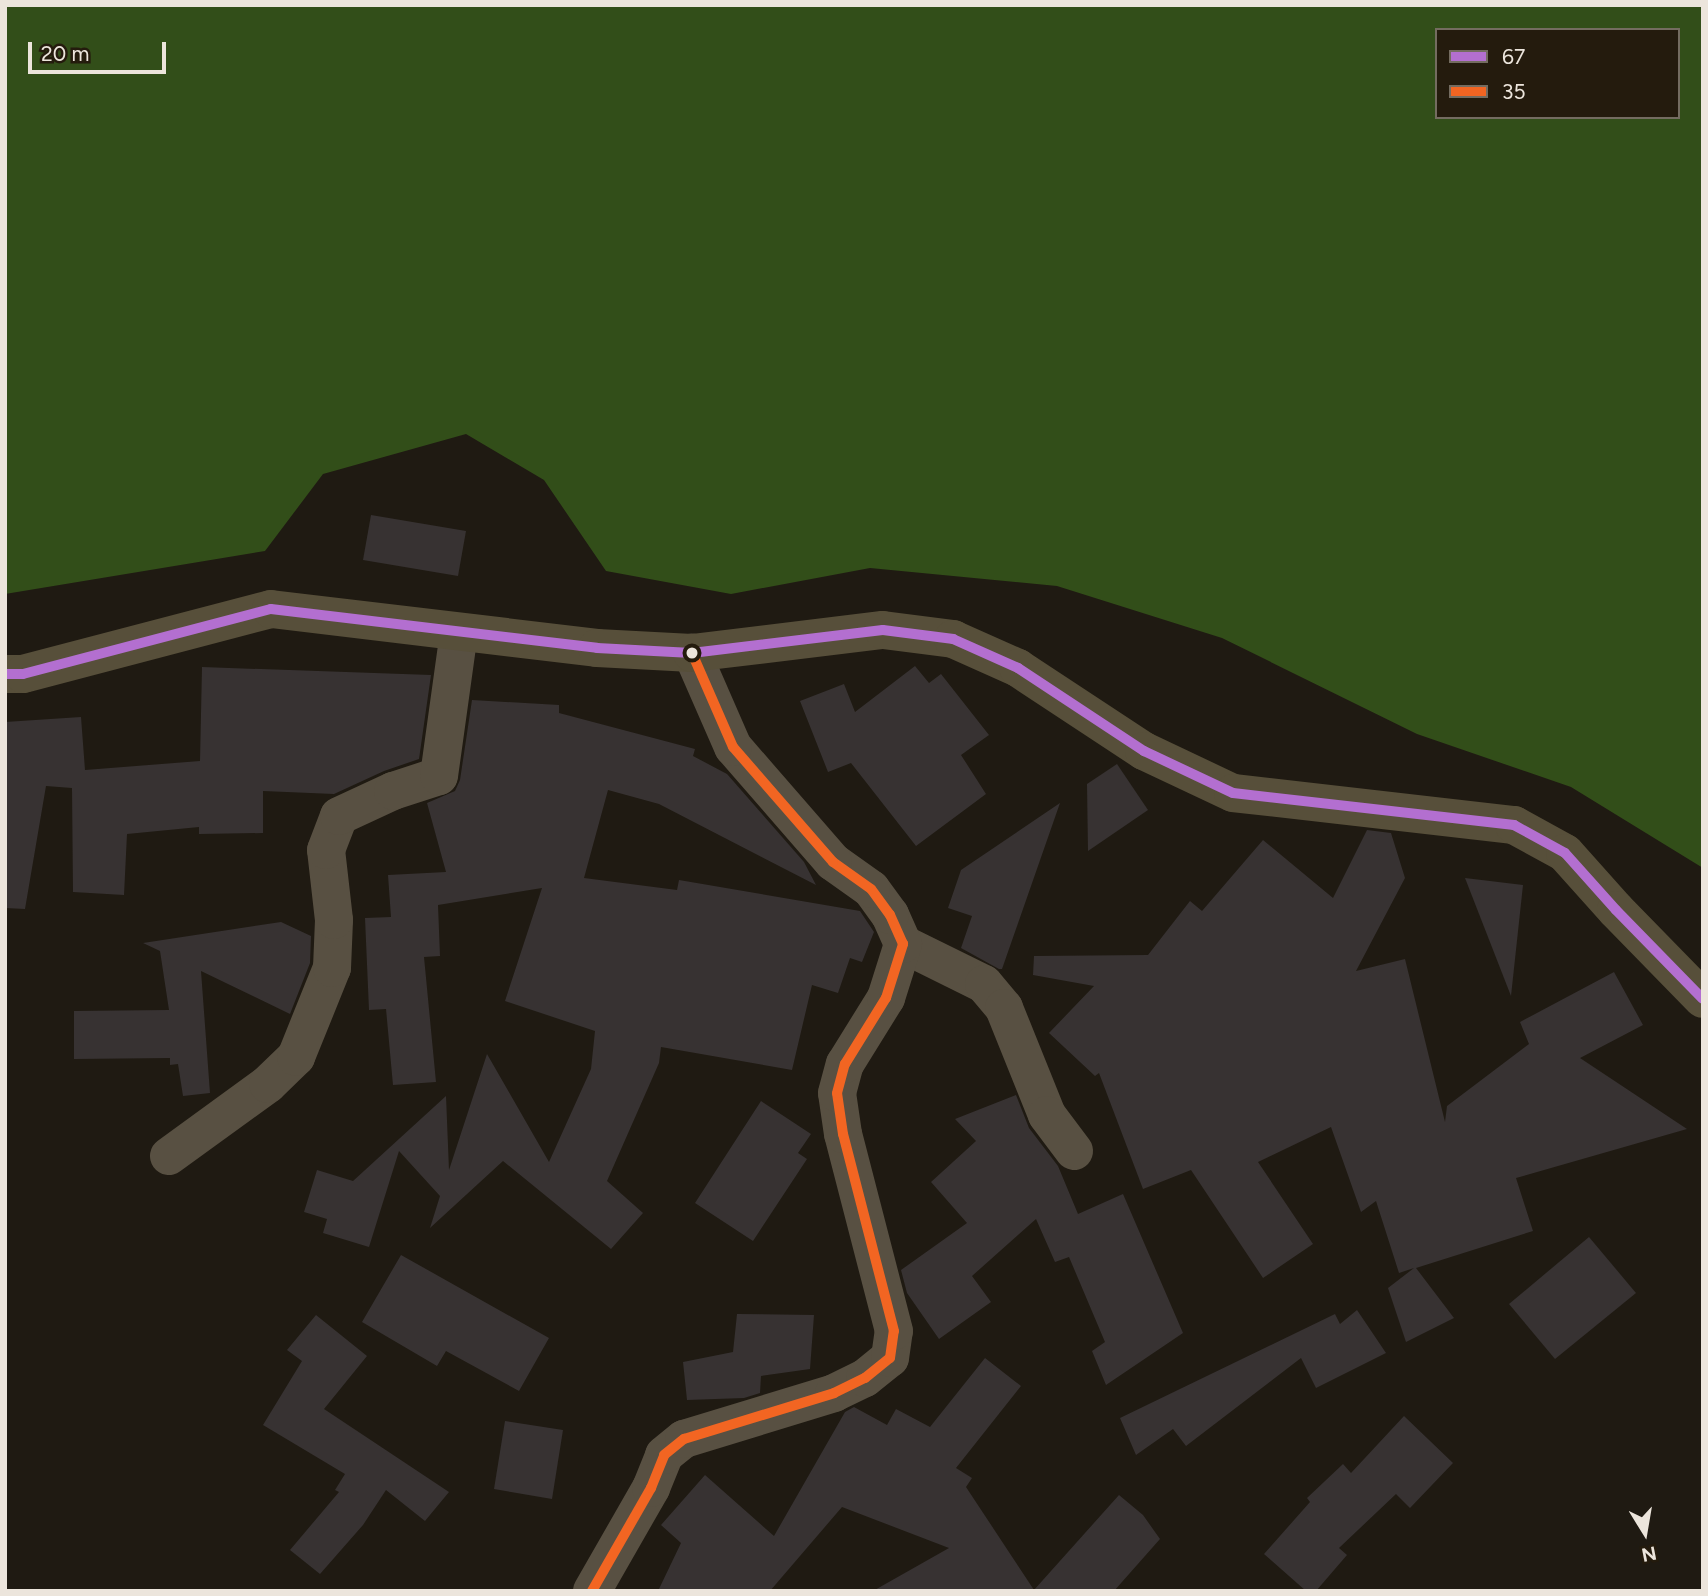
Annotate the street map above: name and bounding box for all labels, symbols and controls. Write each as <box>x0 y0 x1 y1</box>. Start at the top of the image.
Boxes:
scale bar <box>32 28 170 72</box>
legend <box>1435 28 1680 119</box>
text: 20 m <box>41 41 89 66</box>
text: 67 <box>1502 44 1525 69</box>
text: 35 <box>1502 79 1526 104</box>
unlabelled marker <box>685 646 699 660</box>
north arrow <box>1610 1498 1680 1568</box>
text: N <box>1640 1541 1659 1567</box>

